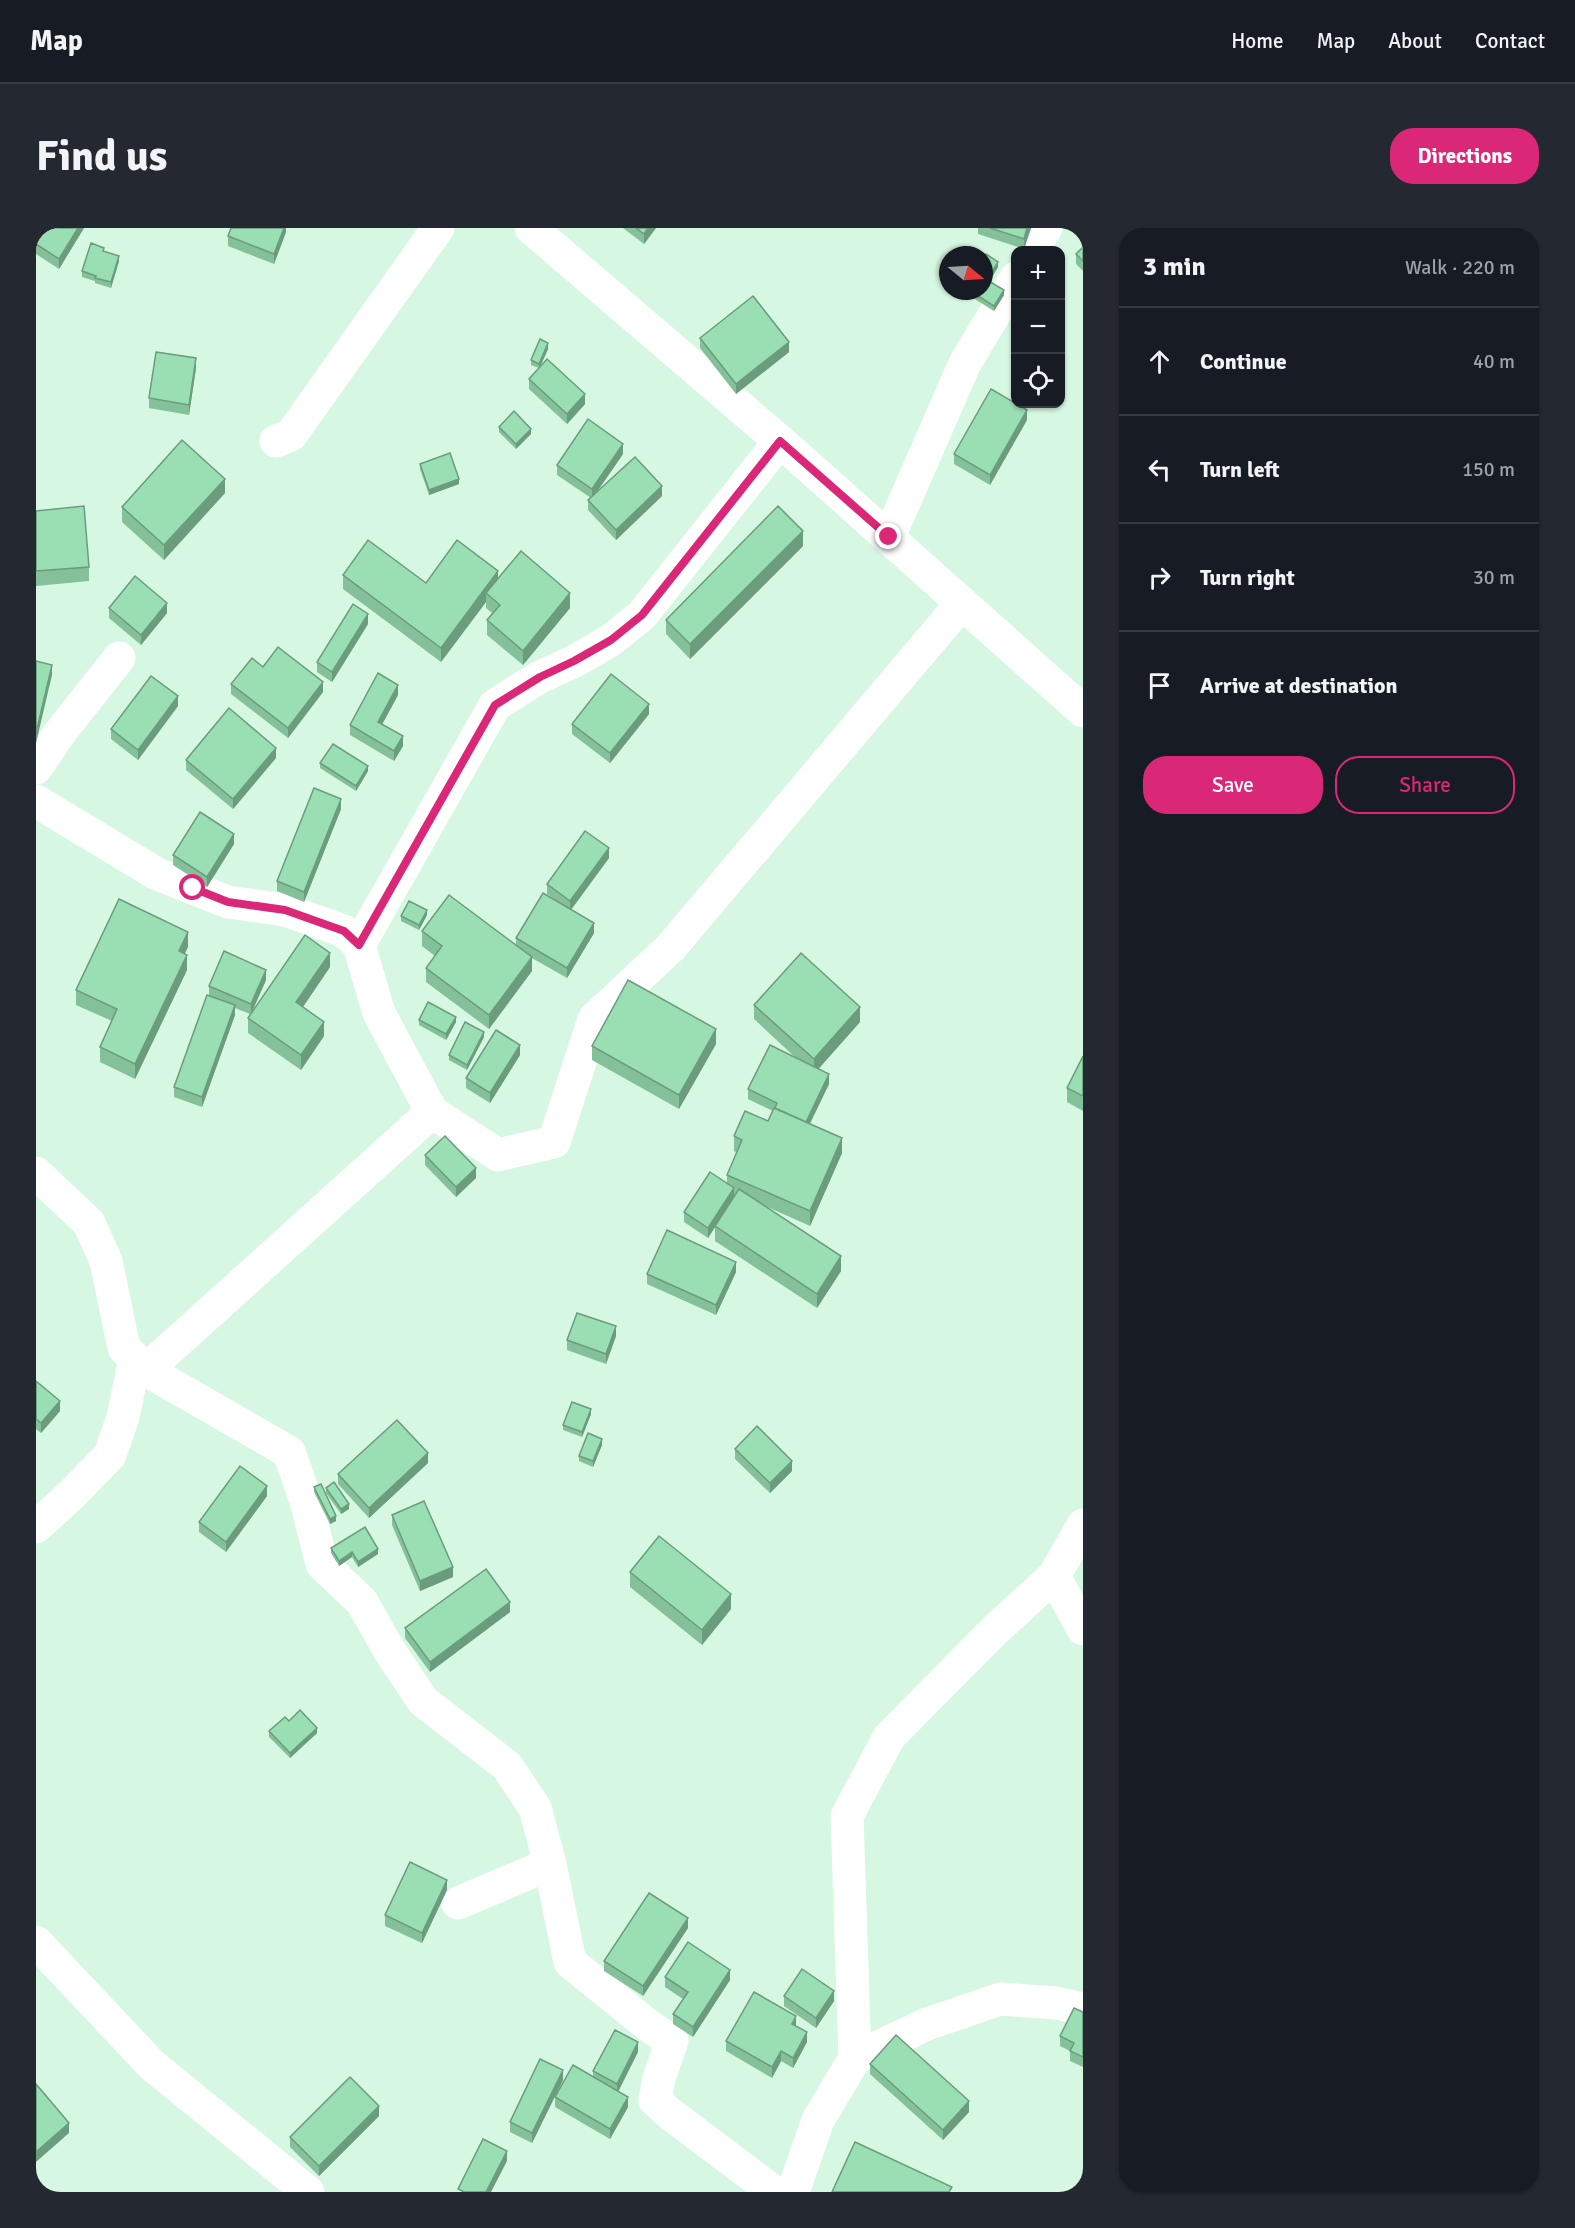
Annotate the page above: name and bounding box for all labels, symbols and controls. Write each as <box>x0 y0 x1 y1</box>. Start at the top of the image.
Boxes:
text: Map <box>30 24 83 58</box>
text: Home <box>1231 28 1284 54</box>
text: Map <box>1317 28 1355 54</box>
text: About <box>1388 28 1442 54</box>
text: Contact <box>1475 28 1545 54</box>
button: Directions <box>1390 128 1539 184</box>
text: Find us <box>36 131 167 182</box>
north arrow <box>939 246 993 300</box>
map controls <box>1011 246 1065 408</box>
button: + <box>1011 246 1065 300</box>
text: 3 min <box>1143 251 1206 283</box>
text: Walk · 220 m <box>1405 255 1515 280</box>
button: − <box>1011 300 1065 354</box>
icon: ahead <box>1143 345 1176 378</box>
text: Continue <box>1200 348 1287 375</box>
text: 40 m <box>1473 349 1515 374</box>
button: locate <box>1011 354 1065 408</box>
icon: left <box>1143 453 1176 486</box>
text: Turn left <box>1200 456 1280 483</box>
text: 150 m <box>1462 457 1515 482</box>
route end <box>875 523 901 549</box>
icon: right <box>1143 561 1176 594</box>
text: Turn right <box>1200 564 1295 591</box>
text: 30 m <box>1473 565 1515 590</box>
icon: arrive <box>1143 669 1176 702</box>
text: Arrive at destination <box>1200 672 1397 699</box>
button: Save <box>1143 756 1323 814</box>
button: Share <box>1335 756 1515 814</box>
route start <box>179 874 205 900</box>

